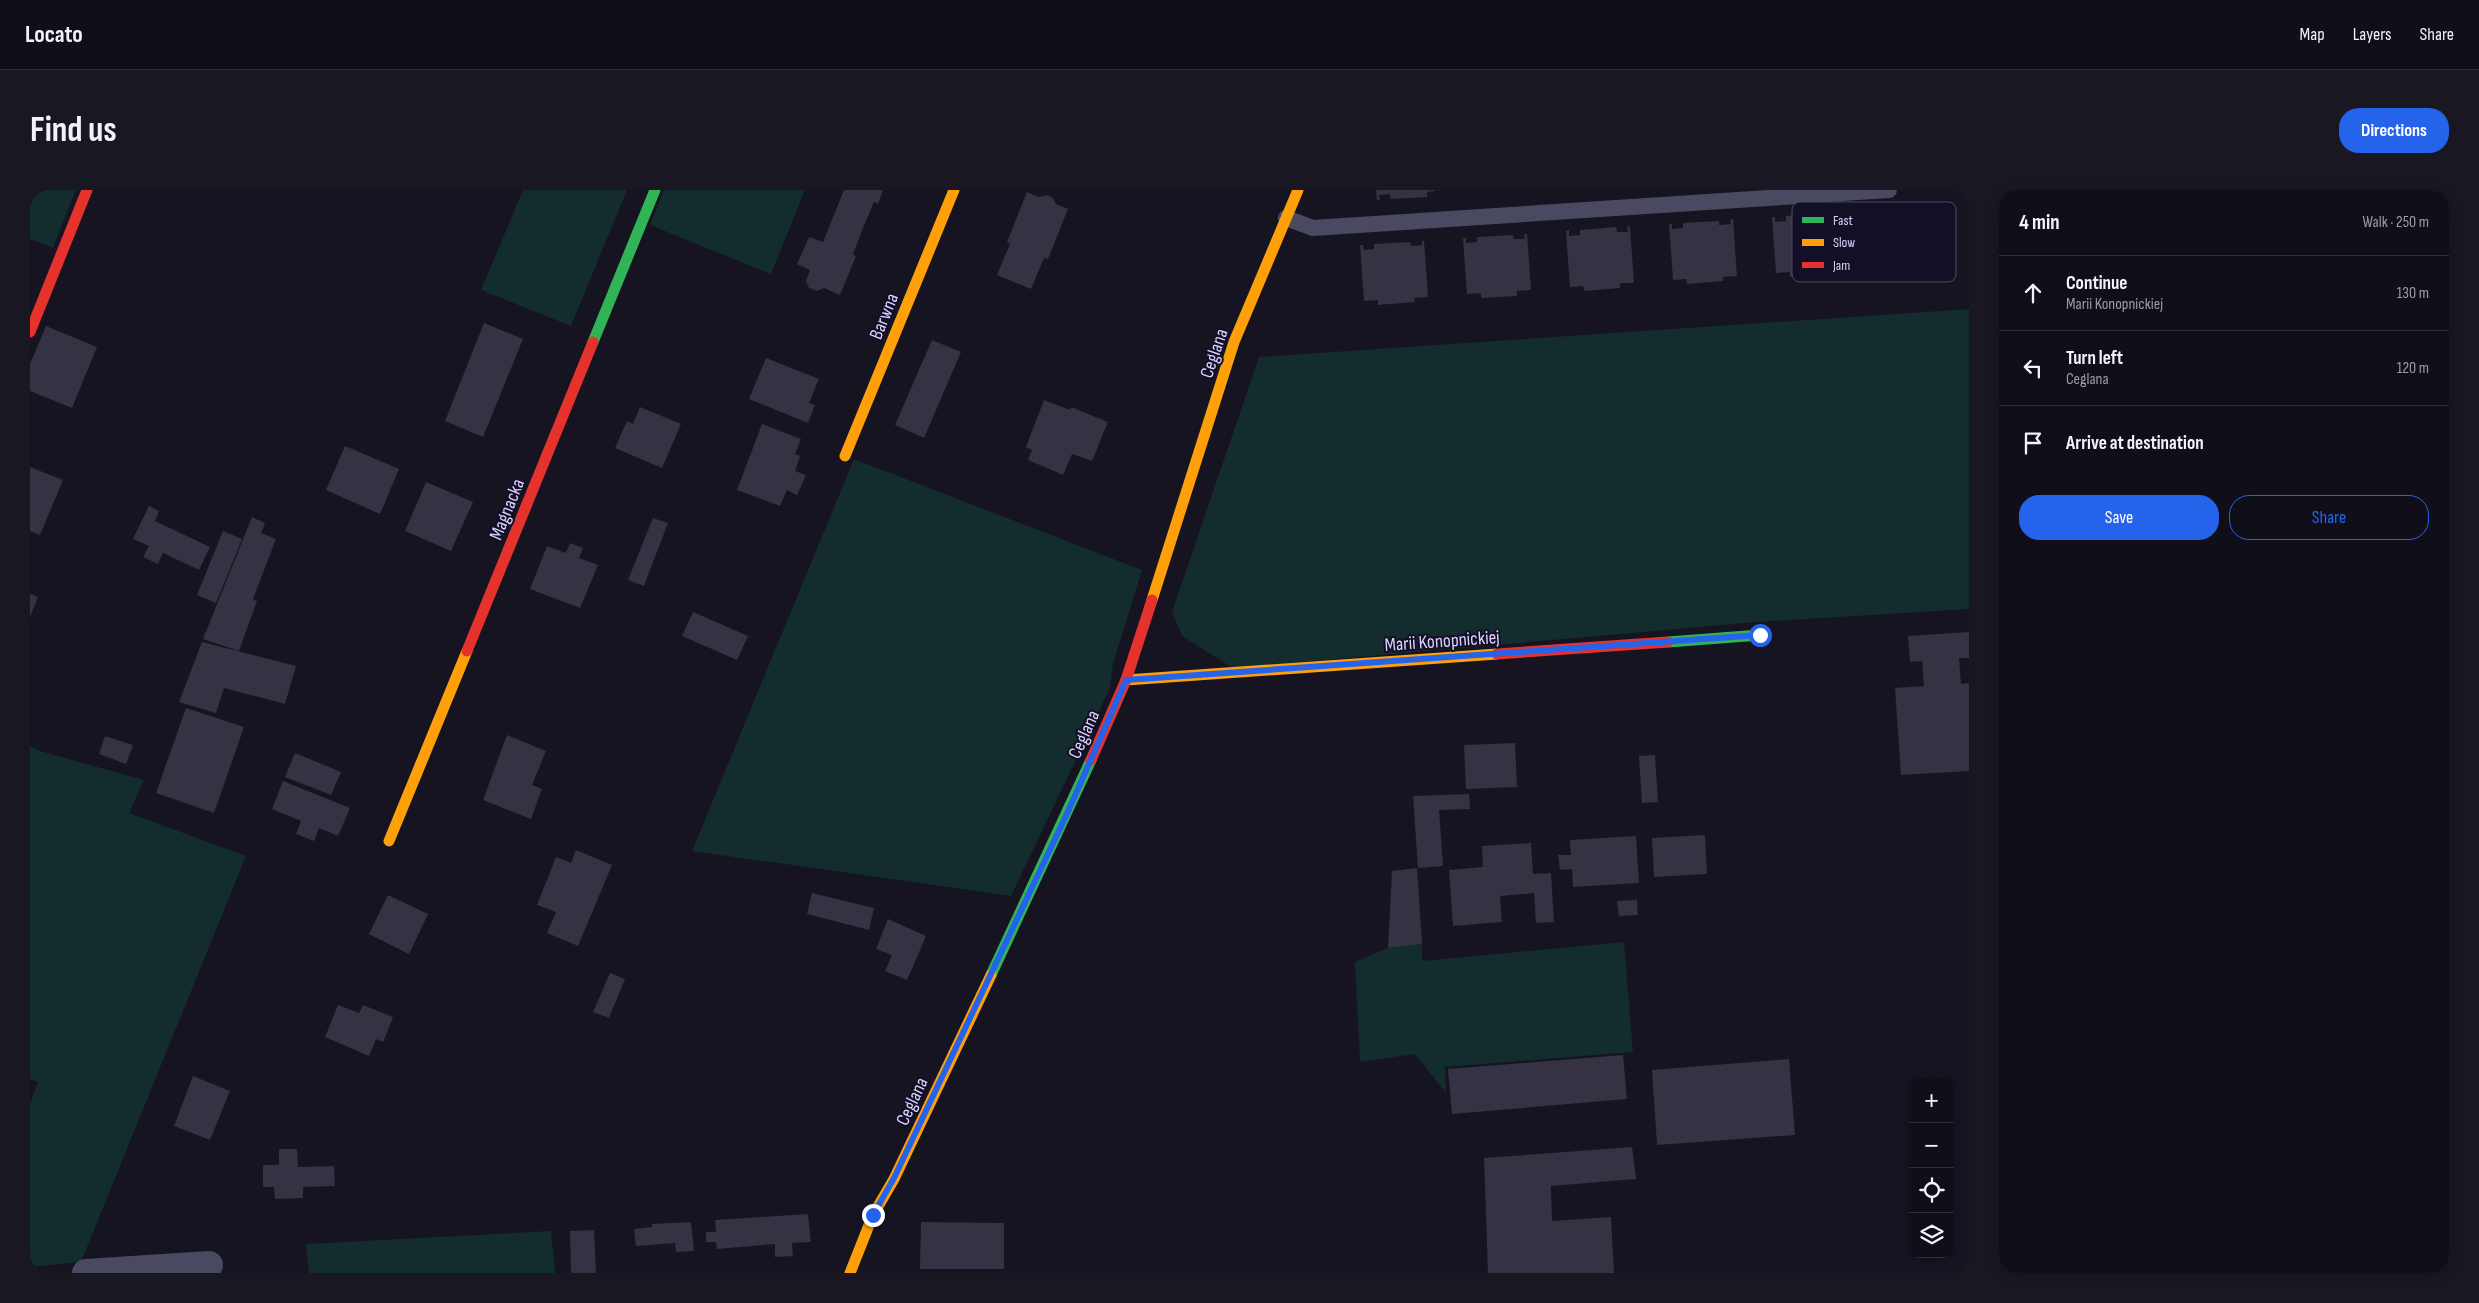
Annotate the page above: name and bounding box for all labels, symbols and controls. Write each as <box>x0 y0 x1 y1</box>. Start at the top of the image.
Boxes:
text: Locato <box>25 20 83 49</box>
text: Map <box>2300 24 2325 45</box>
text: Layers <box>2353 24 2392 45</box>
text: Share <box>2420 24 2454 45</box>
button: Directions <box>2339 108 2449 153</box>
text: Find us <box>30 109 117 152</box>
legend <box>1792 202 1956 282</box>
text: 4 min <box>2019 210 2060 235</box>
text: Fast <box>1833 212 1853 229</box>
text: Walk · 250 m <box>2363 213 2429 232</box>
text: Slow <box>1833 234 1855 251</box>
text: Jam <box>1832 257 1850 274</box>
text: Continue <box>2066 272 2127 295</box>
icon: ahead <box>2019 279 2047 307</box>
text: 130 m <box>2397 284 2429 303</box>
street label: Barwna <box>865 290 904 343</box>
text: Marii Konopnickiej <box>2066 295 2163 314</box>
street label: Ceglana <box>1195 326 1234 381</box>
text: Turn left <box>2066 347 2123 370</box>
icon: left <box>2019 354 2047 382</box>
text: 120 m <box>2397 359 2429 378</box>
text: Ceglana <box>2066 370 2109 389</box>
icon: arrive <box>2019 429 2047 457</box>
text: Arrive at destination <box>2066 432 2204 455</box>
street label: Magnacka <box>485 476 530 543</box>
button: Save <box>2019 495 2219 540</box>
button: Share <box>2229 495 2429 540</box>
route start <box>1749 624 1772 647</box>
street label: Marii Konopnickiej <box>1384 626 1500 657</box>
street label: Ceglana <box>1064 707 1105 762</box>
street label: Ceglana <box>891 1074 933 1129</box>
map controls <box>1909 1078 1954 1258</box>
button: + <box>1909 1078 1954 1123</box>
button: − <box>1909 1123 1954 1168</box>
button: locate <box>1909 1168 1954 1213</box>
route end <box>862 1204 885 1227</box>
button: layers <box>1909 1213 1954 1258</box>

